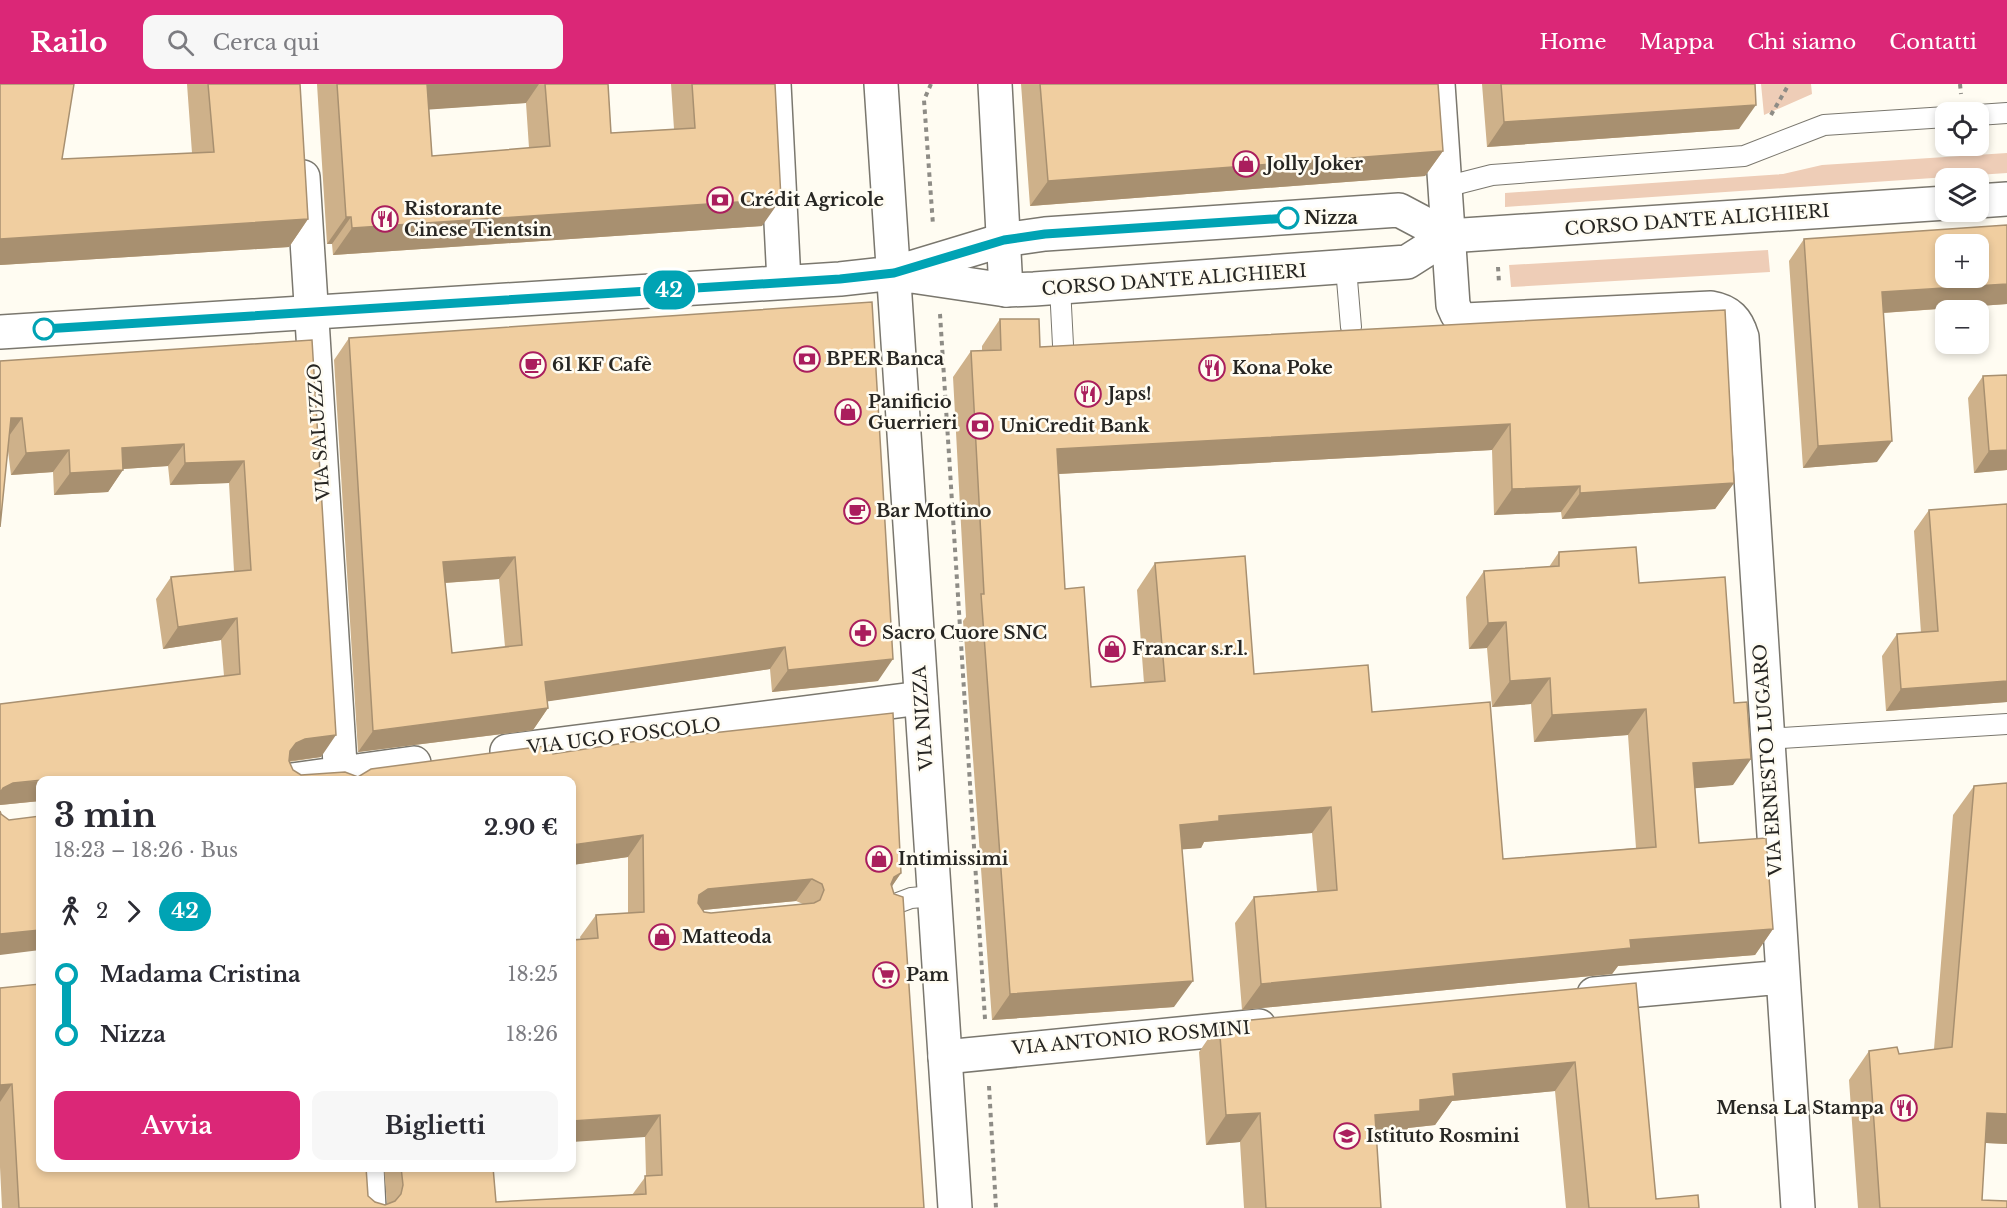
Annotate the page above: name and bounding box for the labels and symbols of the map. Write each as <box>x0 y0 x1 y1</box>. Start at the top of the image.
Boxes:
shop icon: Jolly Joker <box>1231 149 1261 179</box>
place label: Jolly Joker <box>1262 153 1363 175</box>
bank icon: Crédit Agricole <box>705 185 735 215</box>
place label: Crédit Agricole <box>740 189 884 211</box>
place label: Ristorante Cinese Tientsin <box>404 198 552 241</box>
street label: CORSO DANTE ALIGHIERI <box>1564 200 1830 240</box>
restaurant icon: Ristorante Cinese Tientsin <box>370 204 400 234</box>
marker: Nizza <box>1277 207 1299 229</box>
place label: Nizza <box>1304 207 1359 229</box>
street label: CORSO DANTE ALIGHIERI <box>1041 260 1307 300</box>
line badge: 42 <box>642 270 696 310</box>
unlabelled marker <box>33 318 55 340</box>
bank icon: BPER Banca <box>792 344 822 374</box>
place label: BPER Banca <box>826 348 945 370</box>
cafe icon: 61 KF Cafè <box>518 350 548 380</box>
restaurant icon: Kona Poke <box>1197 353 1227 383</box>
place label: 61 KF Cafè <box>552 354 652 376</box>
place label: Kona Poke <box>1232 357 1333 379</box>
street label: VIA SALUZZO <box>303 362 335 503</box>
restaurant icon: Japs! <box>1073 379 1103 409</box>
place label: Japs! <box>1104 383 1152 405</box>
place label: Panificio Guerrieri <box>868 391 958 434</box>
shop icon: Panificio Guerrieri <box>833 397 863 427</box>
bank icon: UniCredit Bank <box>965 411 995 441</box>
place label: UniCredit Bank <box>1000 415 1150 437</box>
cafe icon: Bar Mottino <box>842 496 872 526</box>
place label: Bar Mottino <box>876 500 992 522</box>
pharmacy icon: Sacro Cuore SNC <box>848 618 878 648</box>
place label: Sacro Cuore SNC <box>882 622 1047 644</box>
shop icon: Francar s.r.l. <box>1097 634 1127 664</box>
place label: Francar s.r.l. <box>1132 638 1248 660</box>
street label: VIA ERNESTO LUGARO <box>1749 643 1787 878</box>
street label: VIA NIZZA <box>908 664 938 772</box>
street label: VIA UGO FOSCOLO <box>525 713 722 759</box>
shop icon: Intimissimi <box>864 844 894 874</box>
place label: Intimissimi <box>898 848 1009 870</box>
shop icon: Matteoda <box>647 922 677 952</box>
place label: Matteoda <box>682 926 773 948</box>
supermarket icon: Pam <box>871 960 901 990</box>
place label: Pam <box>906 964 949 986</box>
street label: VIA ANTONIO ROSMINI <box>1010 1017 1251 1059</box>
restaurant icon: Mensa La Stampa <box>1889 1093 1919 1123</box>
place label: Mensa La Stampa <box>1716 1097 1885 1119</box>
school or university icon: Istituto Rosmini <box>1332 1121 1362 1151</box>
place label: Istituto Rosmini <box>1366 1125 1520 1147</box>

